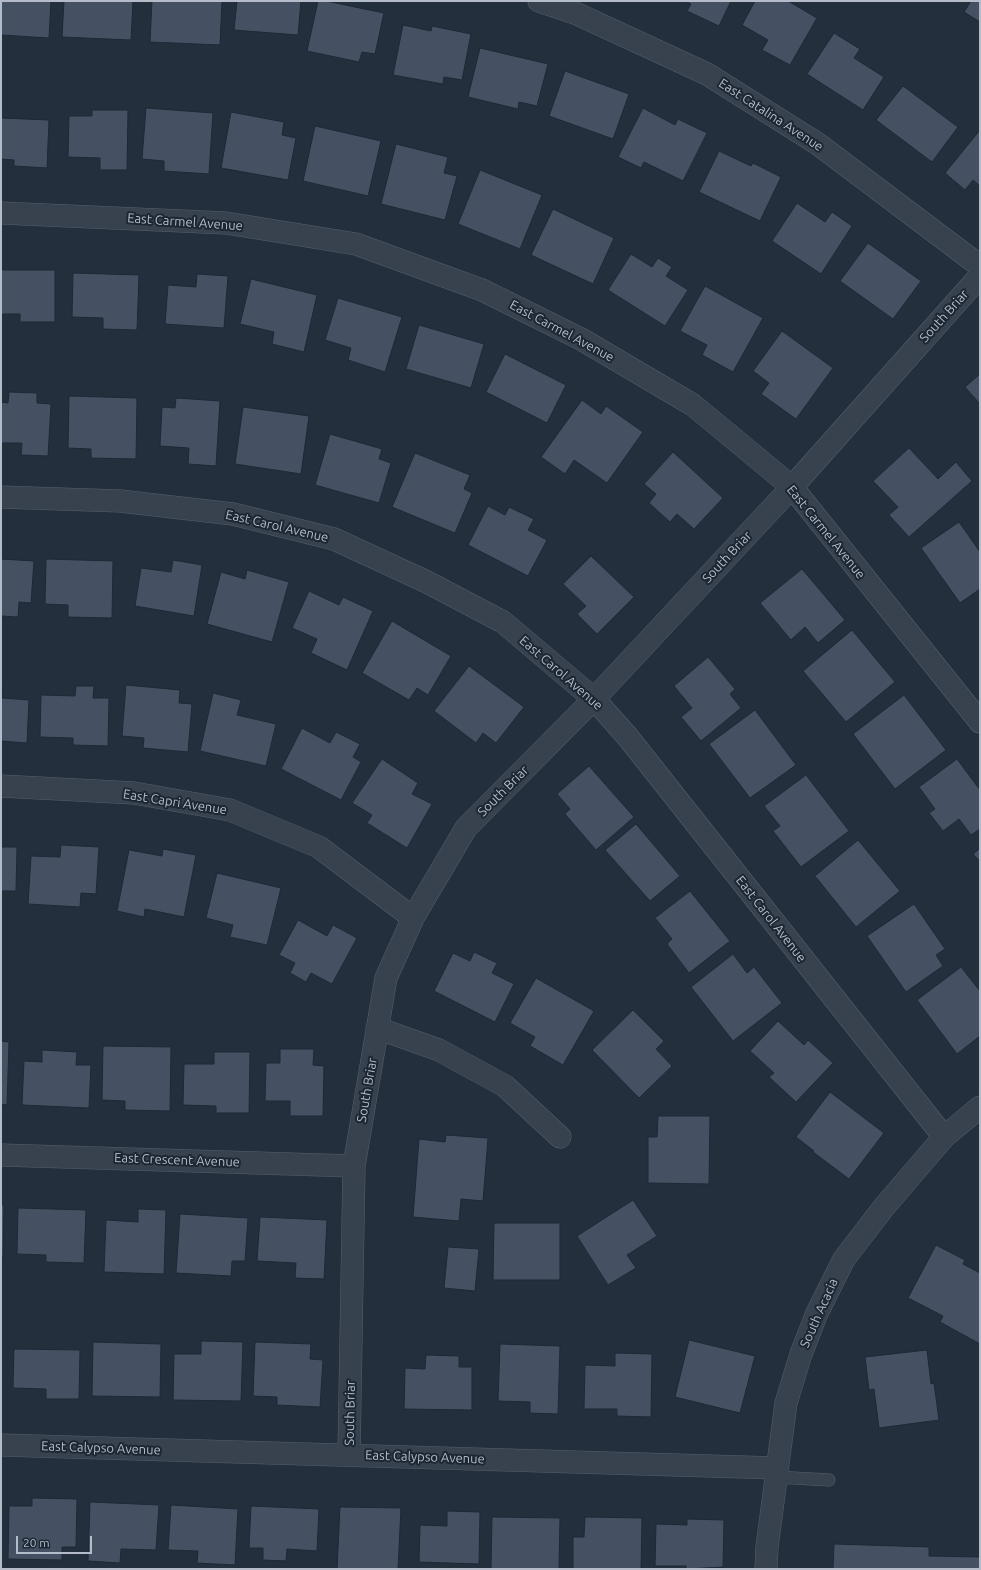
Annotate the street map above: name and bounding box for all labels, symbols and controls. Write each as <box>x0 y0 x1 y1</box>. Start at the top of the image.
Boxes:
street label: East Catalina Avenue <box>716 75 826 155</box>
street label: East Carmel Avenue <box>127 210 243 234</box>
street label: South Briar <box>916 287 972 345</box>
street label: East Carmel Avenue <box>507 297 617 365</box>
street label: East Carmel Avenue <box>783 482 869 582</box>
street label: East Carol Avenue <box>224 507 330 545</box>
street label: South Briar <box>699 528 755 586</box>
street label: East Carol Avenue <box>516 633 606 713</box>
street label: South Briar <box>474 762 532 820</box>
street label: East Capri Avenue <box>122 786 228 818</box>
street label: East Carol Avenue <box>733 873 809 965</box>
street label: South Briar <box>354 1056 380 1124</box>
street label: East Crescent Avenue <box>114 1150 240 1170</box>
street label: South Acacia <box>797 1276 841 1350</box>
street label: South Briar <box>342 1380 358 1446</box>
street label: East Calypso Avenue <box>41 1438 161 1458</box>
street label: East Calypso Avenue <box>365 1447 485 1467</box>
scale bar <box>18 1528 94 1554</box>
text: 20 m <box>23 1536 50 1549</box>

